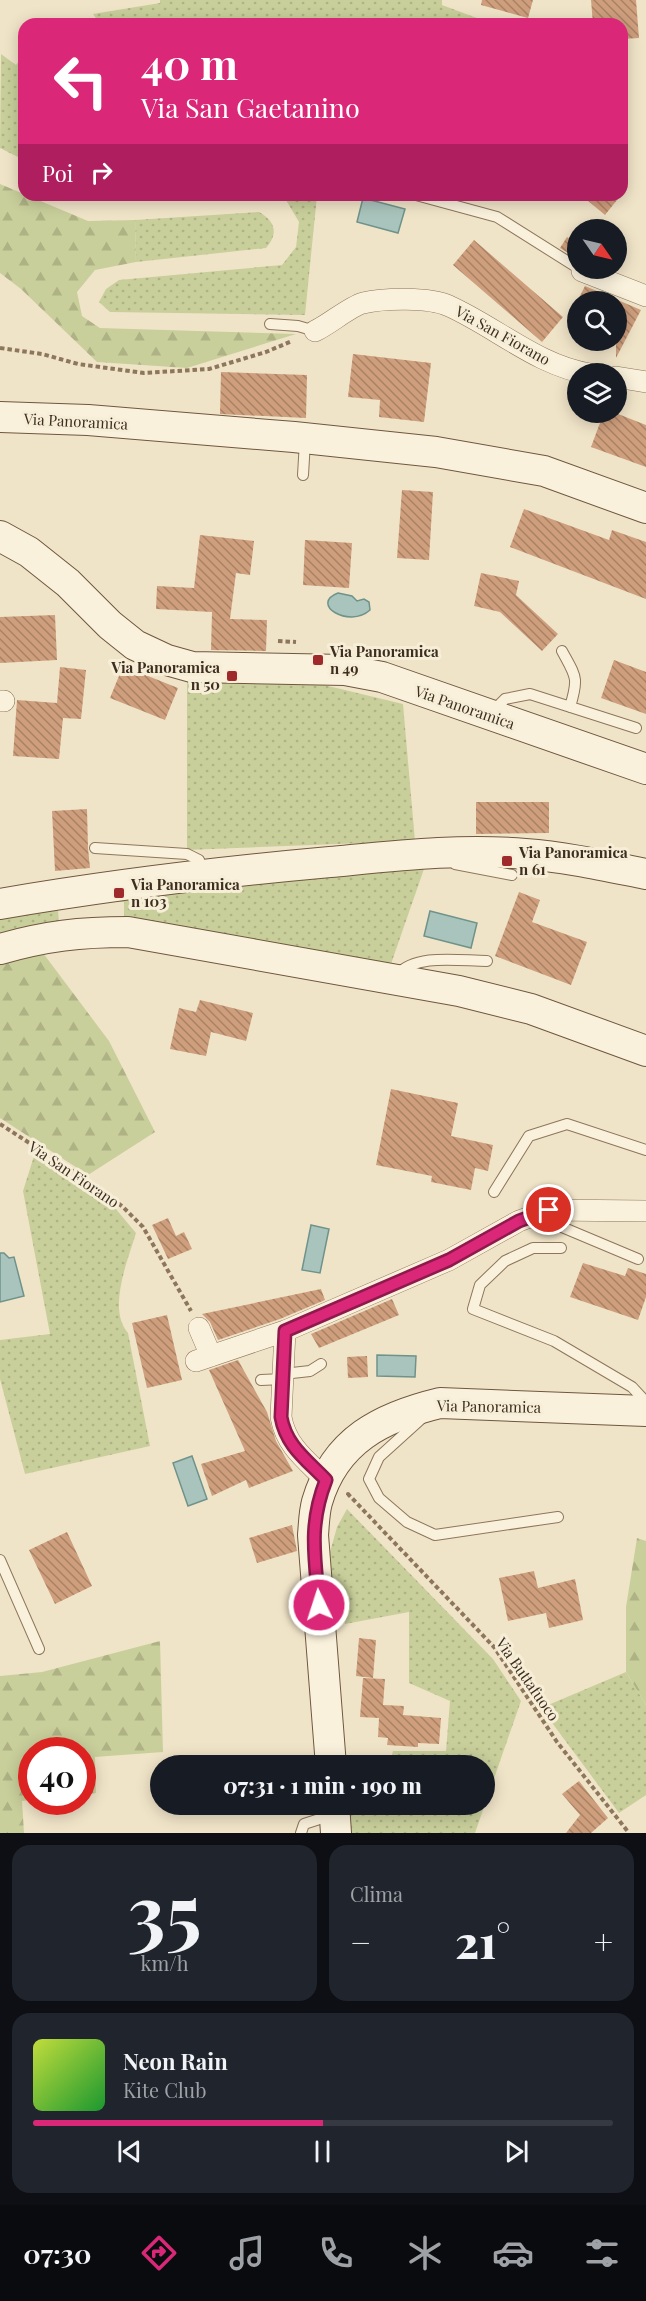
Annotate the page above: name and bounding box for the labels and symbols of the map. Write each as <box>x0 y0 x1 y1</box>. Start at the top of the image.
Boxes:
north arrow <box>567 219 627 279</box>
street label: Via San Fiorano <box>451 300 554 369</box>
street label: Via Panoramica <box>22 408 129 434</box>
place label: Via Panoramica n 49 <box>329 641 439 678</box>
marker: Via Panoramica n 49 <box>311 653 325 667</box>
place label: Via Panoramica n 50 <box>110 657 220 694</box>
marker: Via Panoramica n 50 <box>225 669 239 683</box>
street label: Via Panoramica <box>411 680 518 734</box>
place label: Via Panoramica n 61 <box>518 842 628 879</box>
marker: Via Panoramica n 61 <box>500 854 514 868</box>
place label: Via Panoramica n 103 <box>130 874 240 911</box>
marker: Via Panoramica n 103 <box>112 886 126 900</box>
street label: Via San Fiorano <box>24 1136 123 1212</box>
pin <box>523 1184 574 1235</box>
street label: Via Panoramica <box>436 1395 542 1417</box>
position arrow <box>287 1573 351 1637</box>
street label: Via Buttafuoco <box>491 1633 564 1725</box>
speed limit sign: 40 <box>18 1737 96 1815</box>

